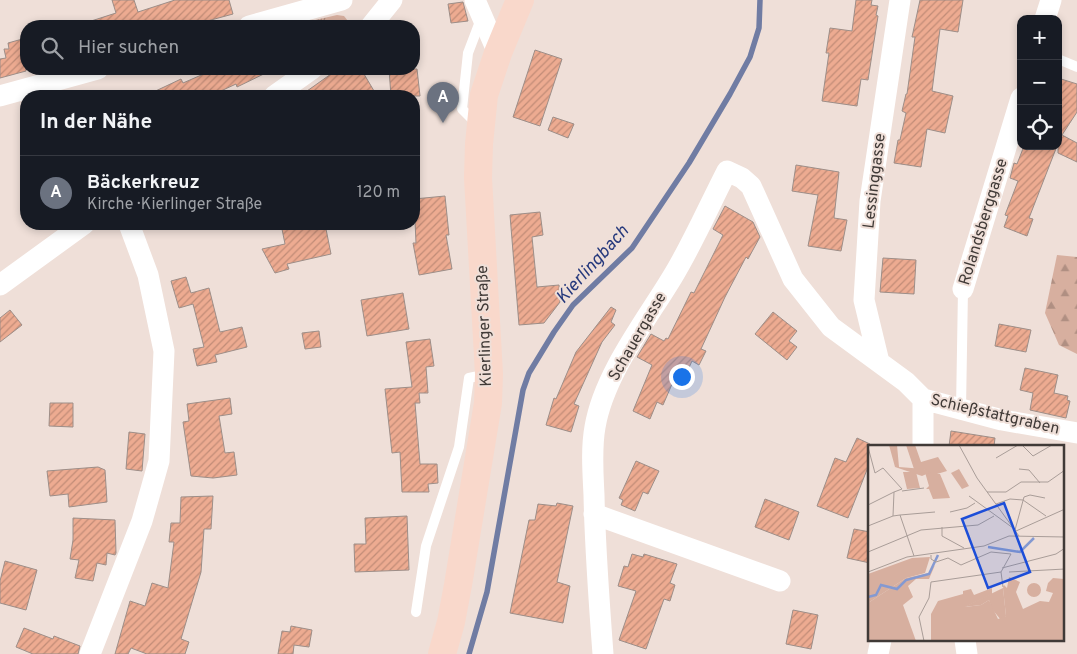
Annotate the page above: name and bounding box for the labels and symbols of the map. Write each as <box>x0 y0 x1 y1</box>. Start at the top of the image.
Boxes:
pin: A <box>427 82 459 123</box>
street label: Lessinggasse <box>859 132 891 230</box>
street label: Rolandsberggasse <box>955 156 1013 288</box>
water label: Kierlingbach <box>552 221 635 309</box>
street label: Kierlinger Straße <box>473 265 497 387</box>
street label: Schauergasse <box>605 289 671 385</box>
your location <box>669 364 695 390</box>
street label: Schießstattgraben <box>929 390 1061 440</box>
inset map <box>868 445 1064 642</box>

